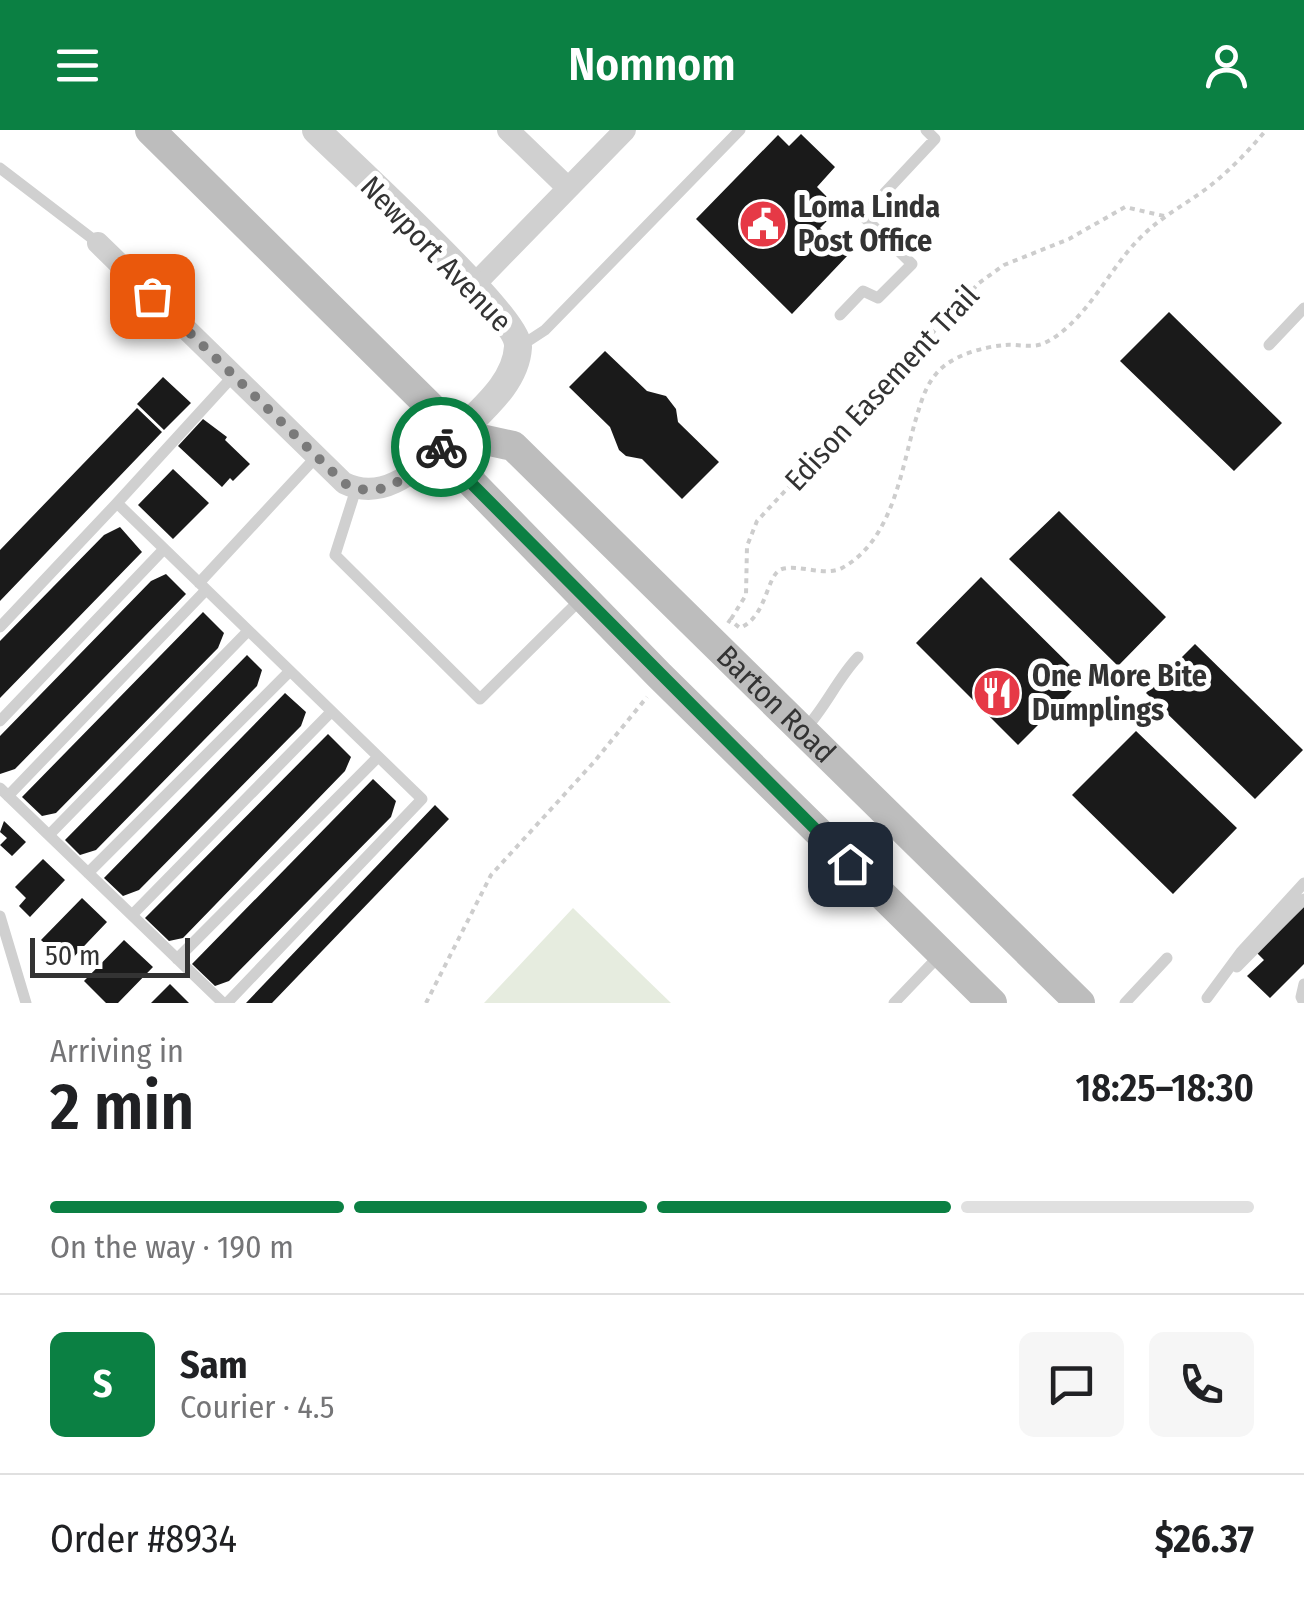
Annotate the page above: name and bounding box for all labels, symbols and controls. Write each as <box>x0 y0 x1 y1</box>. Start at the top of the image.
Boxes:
icon: menu <box>50 38 105 93</box>
text: Nomnom <box>568 38 736 92</box>
icon: person <box>1199 38 1254 93</box>
street label: Newport Avenue <box>353 169 519 339</box>
place label: Loma Linda Post Office <box>798 189 940 259</box>
public building icon: Loma Linda Post Office <box>737 198 789 250</box>
pin <box>110 254 195 339</box>
icon: bag <box>125 269 180 324</box>
street label: Edison Easement Trail <box>778 278 986 498</box>
courier <box>391 397 491 497</box>
icon: bike <box>414 420 469 475</box>
street label: Barton Road <box>709 638 843 770</box>
place label: One More Bite Dumplings <box>1032 658 1207 728</box>
restaurant icon: One More Bite Dumplings <box>971 667 1023 719</box>
pin <box>808 822 893 907</box>
icon: home <box>823 837 878 892</box>
scale bar <box>30 933 190 978</box>
text: 50 m <box>45 939 101 972</box>
text: Arriving in <box>50 1032 184 1070</box>
text: 18:25–18:30 <box>1075 1065 1254 1111</box>
text: 2 min <box>50 1068 194 1146</box>
text: On the way · 190 m <box>50 1228 294 1266</box>
button: chat <box>1019 1332 1124 1437</box>
button: phone <box>1149 1332 1254 1437</box>
text: Sam <box>180 1342 248 1388</box>
text: S <box>93 1361 112 1407</box>
text: Courier · 4.5 <box>180 1388 335 1426</box>
text: Order #8934 <box>50 1516 237 1562</box>
text: $26.37 <box>1155 1516 1254 1562</box>

